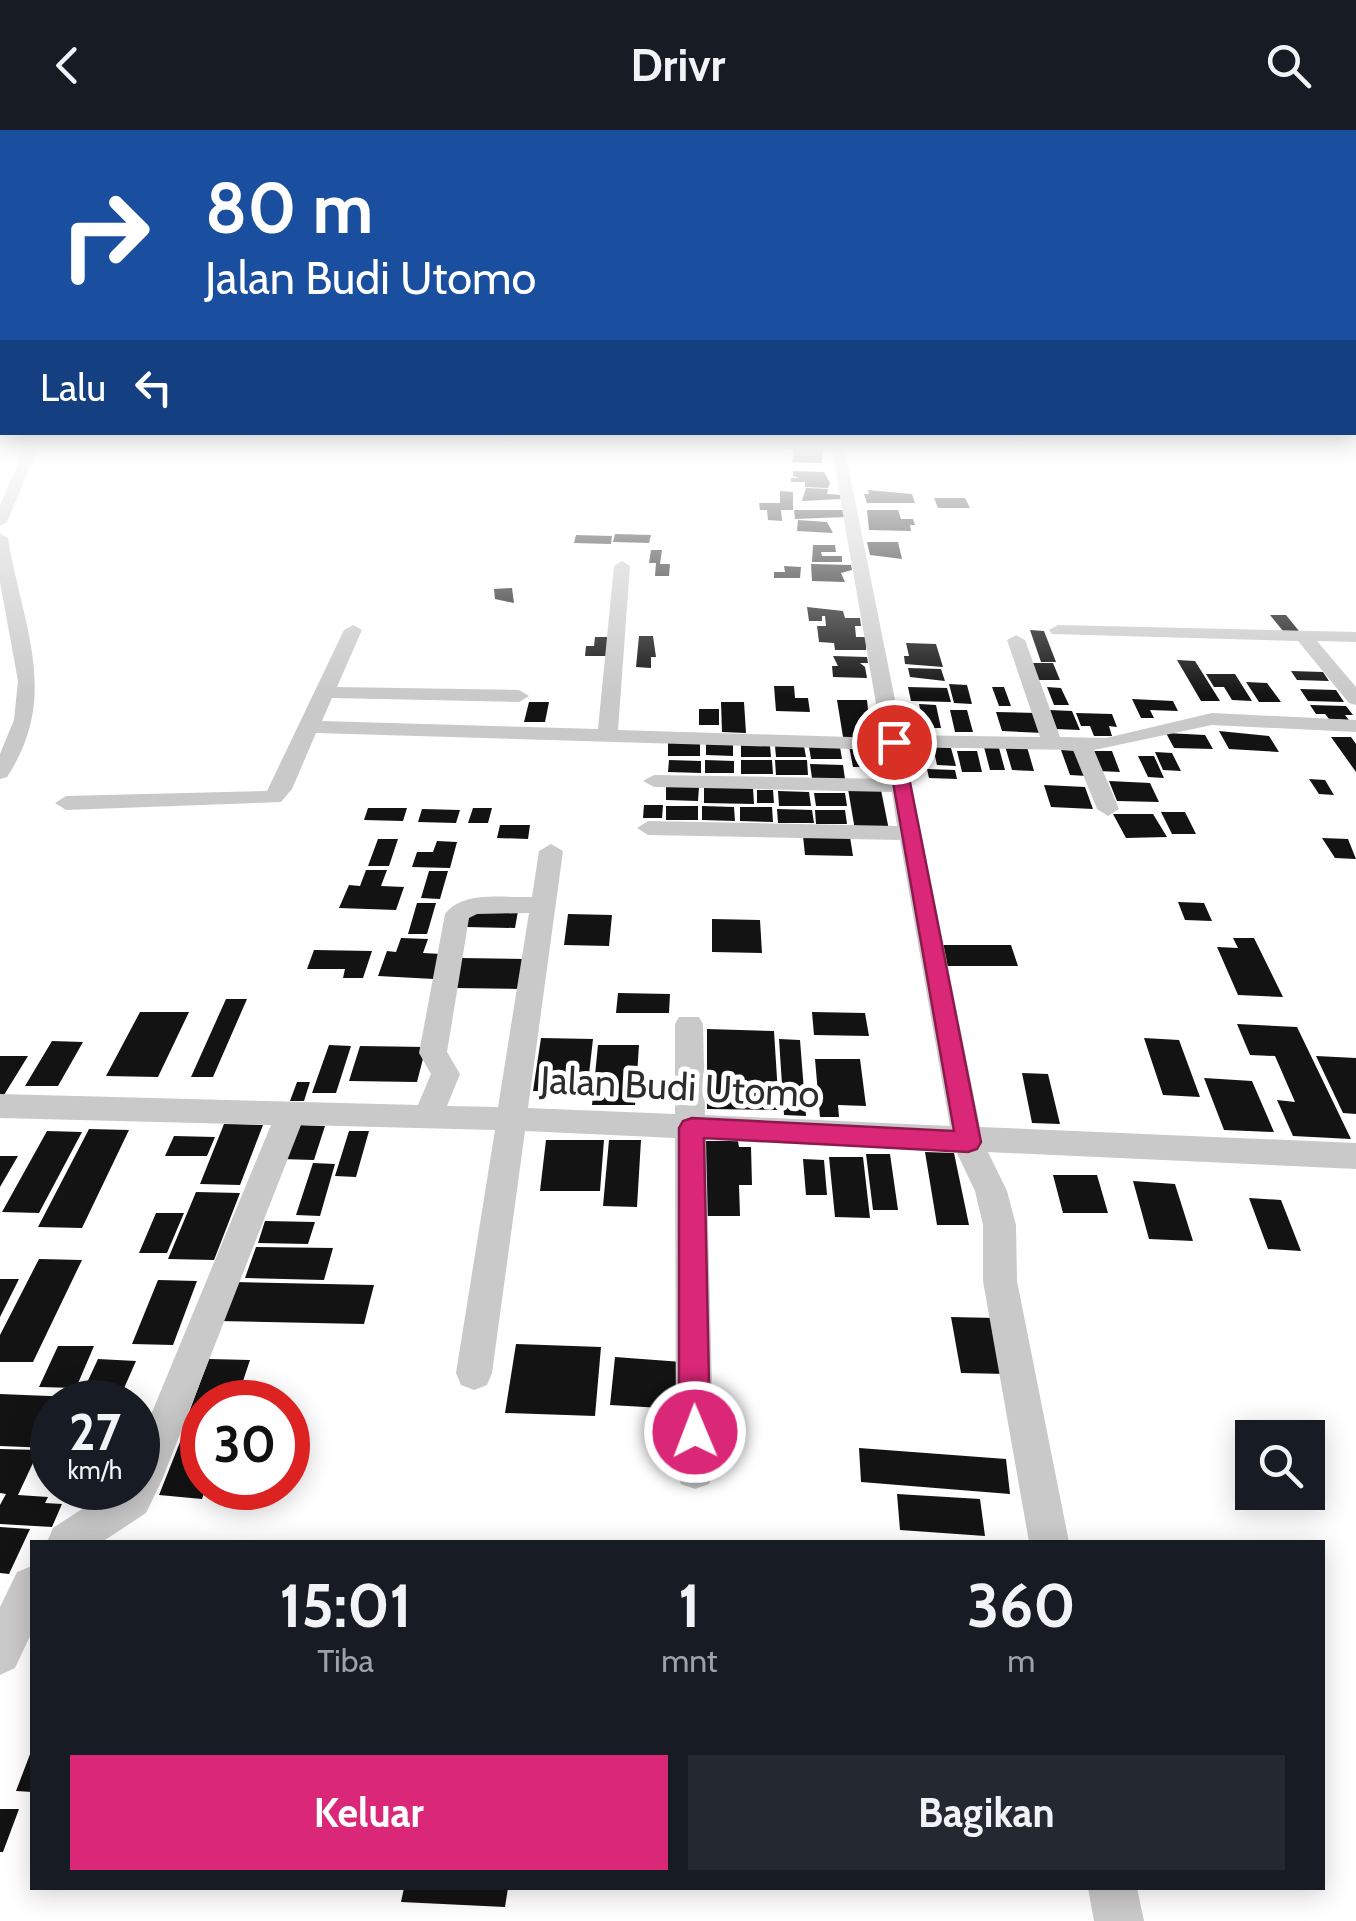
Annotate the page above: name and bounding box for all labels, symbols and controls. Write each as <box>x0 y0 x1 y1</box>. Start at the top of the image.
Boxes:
icon: back <box>40 38 95 93</box>
text: Drivr <box>631 38 725 92</box>
icon: search <box>1261 38 1316 93</box>
text: 80 m <box>205 165 373 251</box>
icon: right <box>40 170 170 300</box>
text: Jalan Budi Utomo <box>205 251 536 305</box>
icon: left <box>126 360 181 415</box>
text: Lalu <box>40 364 106 411</box>
pin <box>852 700 937 785</box>
icon: arrive <box>867 715 922 770</box>
street label: Jalan Budi Utomo <box>538 1056 821 1117</box>
speed limit sign: 30 <box>180 1380 310 1510</box>
position arrow <box>643 1380 747 1484</box>
text: 27 <box>69 1402 121 1463</box>
map controls <box>1235 1420 1325 1510</box>
button: search <box>1235 1420 1325 1510</box>
text: km/h <box>68 1455 122 1485</box>
text: 15:01 <box>279 1569 412 1642</box>
text: 1 <box>678 1569 700 1642</box>
text: 360 <box>967 1569 1076 1642</box>
text: Tiba <box>317 1641 374 1680</box>
text: mnt <box>661 1641 718 1680</box>
text: m <box>1007 1641 1035 1680</box>
button: Keluar <box>70 1755 668 1870</box>
button: Bagikan <box>688 1755 1285 1870</box>

